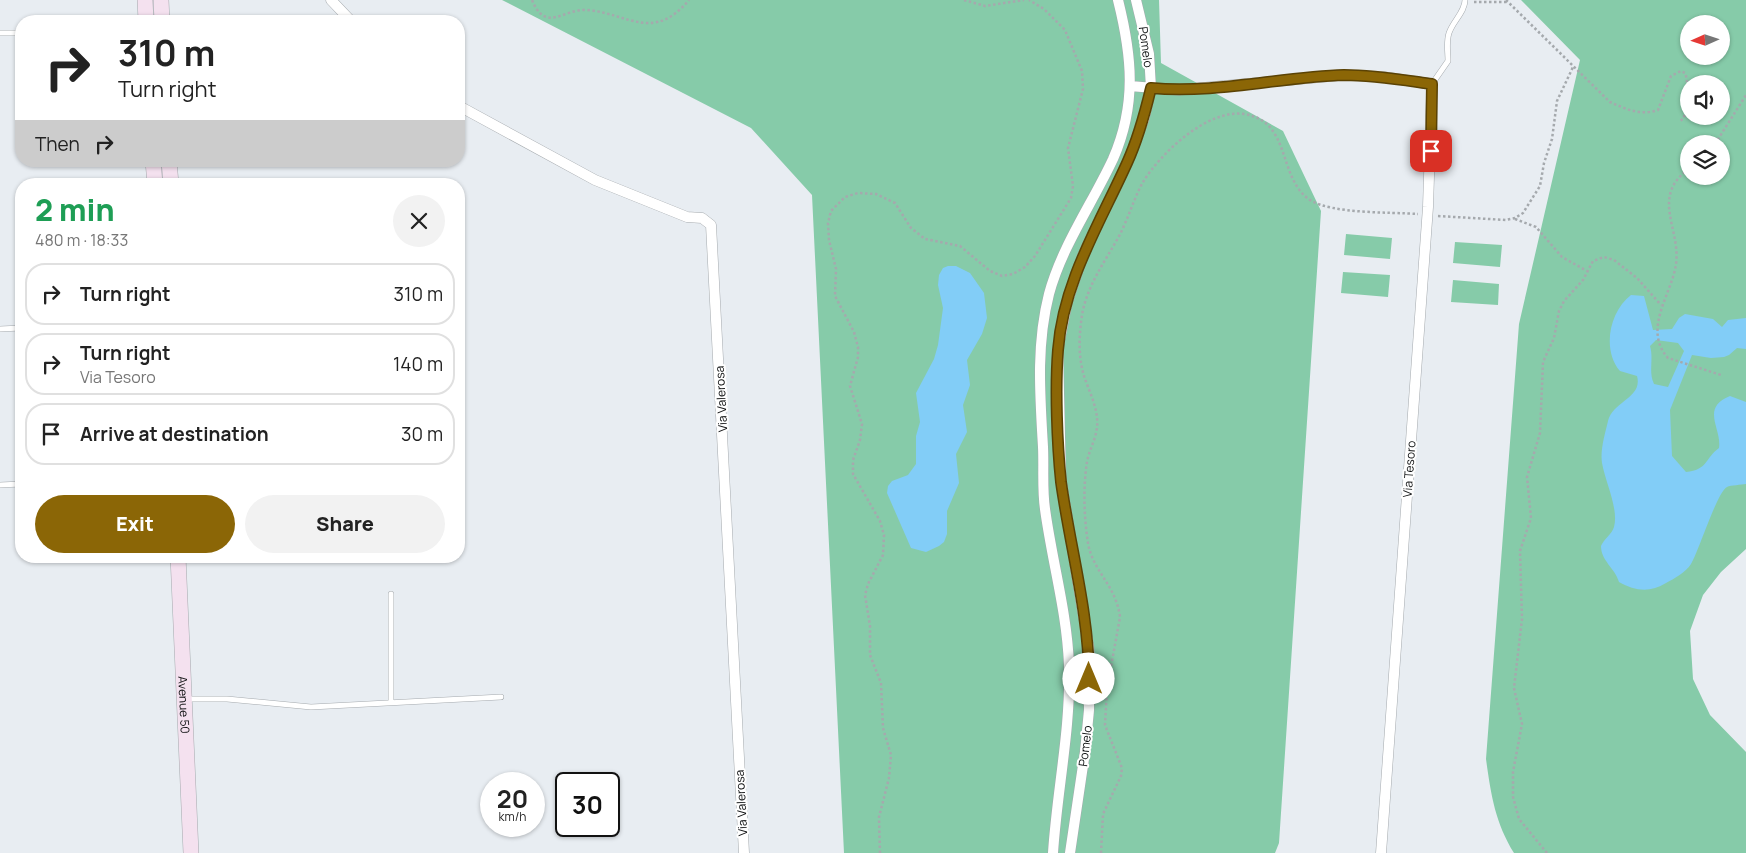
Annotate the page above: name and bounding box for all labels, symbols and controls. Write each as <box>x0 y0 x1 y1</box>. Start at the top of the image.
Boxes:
north arrow <box>1680 15 1730 65</box>
map controls <box>1680 15 1730 185</box>
street label: Pomelo <box>1135 25 1157 69</box>
text: 310 m <box>118 29 215 77</box>
icon: right <box>35 35 100 100</box>
text: Turn right <box>118 74 216 104</box>
button: sound <box>1680 75 1730 125</box>
icon: right <box>90 130 118 158</box>
pin <box>1410 130 1452 172</box>
text: Then <box>35 131 80 157</box>
button: layers <box>1680 135 1730 185</box>
icon: arrive <box>1417 137 1445 165</box>
text: 2 min <box>35 189 115 230</box>
button: close <box>393 195 445 247</box>
text: 480 m · 18:33 <box>35 229 128 251</box>
icon: right <box>37 280 65 308</box>
text: Turn right <box>80 281 170 307</box>
text: 310 m <box>394 281 443 307</box>
text: Turn right <box>80 340 170 366</box>
icon: right <box>37 350 65 378</box>
text: 140 m <box>393 351 443 377</box>
street label: Via Valerosa <box>711 365 731 433</box>
text: Via Tesoro <box>80 366 156 388</box>
icon: arrive <box>37 420 65 448</box>
text: Arrive at destination <box>80 421 269 447</box>
text: 30 m <box>401 421 443 447</box>
street label: Via Tesoro <box>1399 440 1419 498</box>
button: Exit <box>35 495 235 553</box>
button: Share <box>245 495 445 553</box>
position arrow <box>1062 652 1114 704</box>
street label: Avenue 50 <box>175 676 194 734</box>
street label: Pomelo <box>1074 724 1096 768</box>
street label: Via Valerosa <box>731 769 751 837</box>
speed limit sign: 30 <box>555 772 620 837</box>
text: 20 <box>497 781 528 816</box>
text: km/h <box>499 808 526 825</box>

